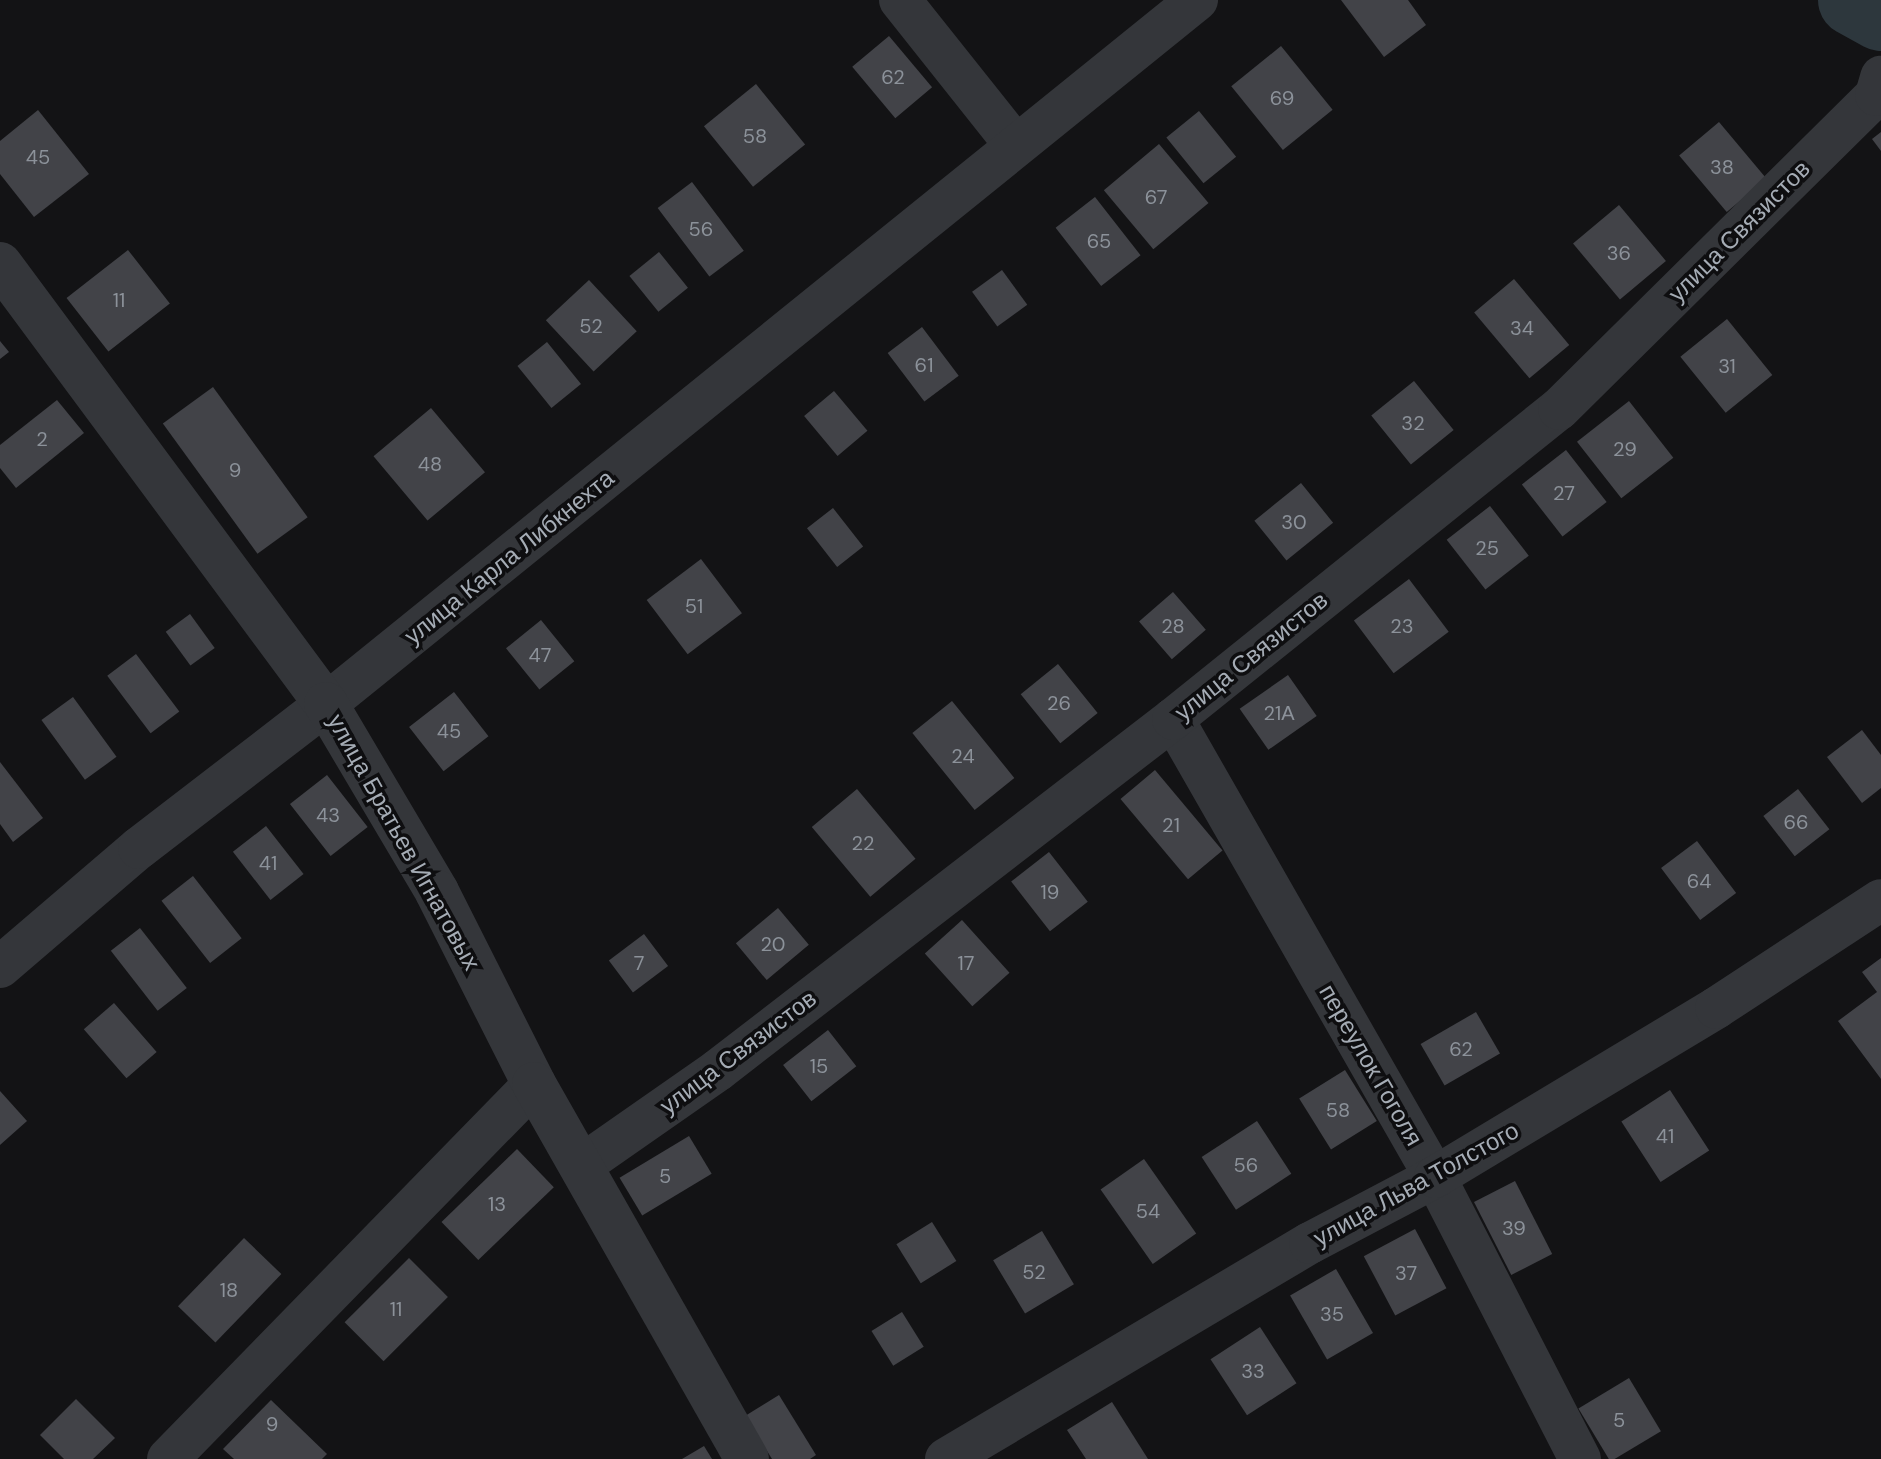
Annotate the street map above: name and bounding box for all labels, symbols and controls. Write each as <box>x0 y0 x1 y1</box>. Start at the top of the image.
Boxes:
house number: 62 <box>881 65 905 89</box>
house number: 69 <box>1270 86 1294 110</box>
house number: 58 <box>743 124 767 148</box>
house number: 45 <box>26 145 50 169</box>
street label: улица Связистов <box>1662 154 1816 308</box>
house number: 38 <box>1710 155 1734 179</box>
house number: 67 <box>1145 185 1167 209</box>
house number: 56 <box>689 217 713 241</box>
house number: 65 <box>1087 229 1111 253</box>
house number: 36 <box>1607 241 1631 265</box>
house number: 11 <box>113 288 125 312</box>
house number: 52 <box>579 314 603 338</box>
house number: 34 <box>1510 316 1534 340</box>
house number: 61 <box>915 353 933 377</box>
house number: 31 <box>1718 354 1736 378</box>
house number: 32 <box>1401 411 1425 435</box>
house number: 2 <box>36 427 48 451</box>
house number: 29 <box>1613 437 1637 461</box>
house number: 48 <box>418 452 442 476</box>
house number: 9 <box>229 458 241 482</box>
street label: улица Карла Либкнехта <box>398 464 620 650</box>
house number: 27 <box>1553 481 1575 505</box>
house number: 30 <box>1281 510 1307 534</box>
house number: 25 <box>1475 536 1499 560</box>
street label: улица Связистов <box>1169 586 1333 726</box>
house number: 51 <box>685 594 703 618</box>
house number: 28 <box>1161 614 1185 638</box>
house number: 23 <box>1390 614 1414 638</box>
house number: 47 <box>529 643 551 667</box>
house number: 26 <box>1047 691 1071 715</box>
house number: 21А <box>1263 701 1295 725</box>
street label: улица Братьев Игнатовых <box>321 709 487 975</box>
house number: 45 <box>437 719 461 743</box>
house number: 24 <box>951 744 975 768</box>
house number: 43 <box>316 803 340 827</box>
house number: 66 <box>1783 810 1809 834</box>
house number: 21 <box>1162 813 1180 837</box>
house number: 22 <box>851 831 875 855</box>
house number: 41 <box>259 851 277 875</box>
house number: 64 <box>1687 869 1711 893</box>
house number: 19 <box>1041 880 1059 904</box>
house number: 20 <box>761 932 785 956</box>
house number: 7 <box>634 951 644 975</box>
house number: 17 <box>958 951 974 975</box>
street label: переулок Гоголя <box>1313 979 1429 1151</box>
street label: улица Связистов <box>654 984 822 1120</box>
house number: 62 <box>1449 1037 1473 1061</box>
house number: 15 <box>810 1054 828 1078</box>
house number: 58 <box>1326 1098 1350 1122</box>
street label: улица Льва Толстого <box>1308 1116 1524 1252</box>
house number: 41 <box>1656 1124 1674 1148</box>
house number: 56 <box>1234 1153 1258 1177</box>
house number: 5 <box>659 1164 671 1188</box>
house number: 13 <box>488 1192 506 1216</box>
house number: 54 <box>1136 1199 1160 1223</box>
house number: 39 <box>1502 1216 1526 1240</box>
house number: 52 <box>1022 1260 1046 1284</box>
house number: 37 <box>1395 1261 1417 1285</box>
house number: 18 <box>220 1278 238 1302</box>
house number: 11 <box>390 1297 402 1321</box>
house number: 35 <box>1320 1302 1344 1326</box>
house number: 33 <box>1241 1359 1265 1383</box>
house number: 5 <box>1613 1408 1625 1432</box>
house number: 9 <box>266 1412 278 1436</box>

